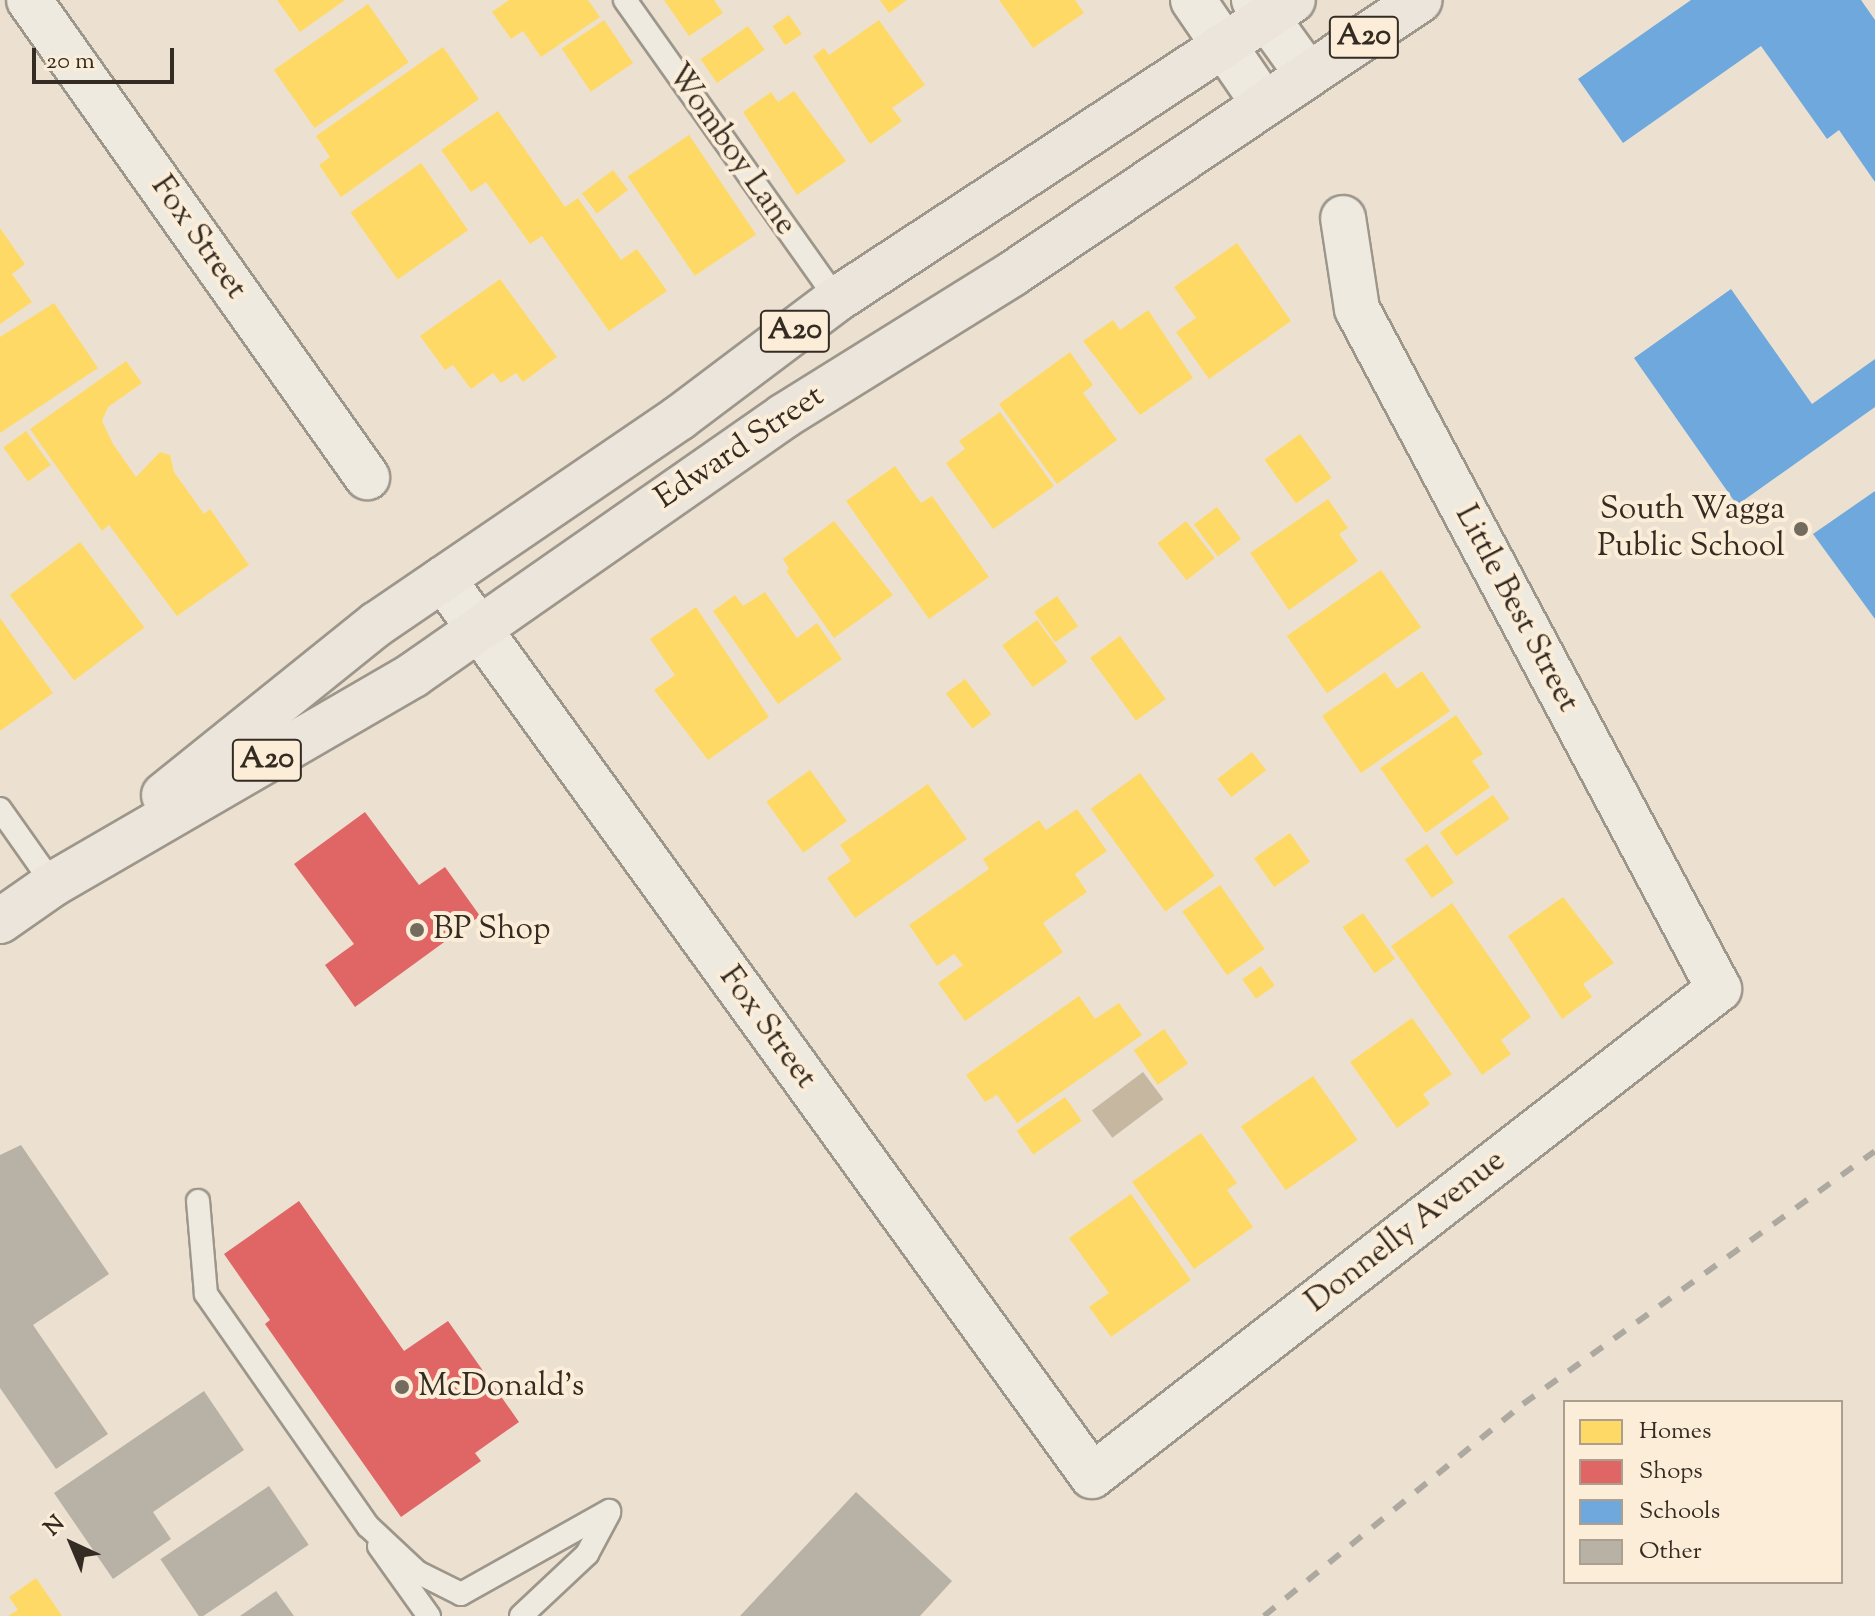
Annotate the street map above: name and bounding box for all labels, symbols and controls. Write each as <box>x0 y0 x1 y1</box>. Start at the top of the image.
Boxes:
road number: A20 <box>1328 11 1400 63</box>
scale bar <box>36 32 178 82</box>
text: 20 m <box>46 45 95 79</box>
street label: Womboy Lane <box>658 57 804 243</box>
street label: Fox Street <box>142 169 254 307</box>
road number: A20 <box>759 305 831 357</box>
street label: Edward Street <box>648 378 832 518</box>
place label: South Wagga Public School <box>1597 492 1785 567</box>
street label: Little Best Street <box>1445 499 1587 719</box>
marker: South Wagga Public School <box>1792 520 1810 538</box>
road number: A20 <box>231 734 303 786</box>
place label: BP Shop <box>433 911 551 949</box>
marker: BP Shop <box>408 921 426 939</box>
street label: Fox Street <box>710 960 824 1096</box>
street label: Donnelly Avenue <box>1299 1142 1513 1322</box>
place label: McDonald's <box>418 1368 584 1406</box>
marker: McDonald's <box>393 1378 411 1396</box>
legend <box>1563 1400 1843 1584</box>
text: Homes <box>1639 1415 1711 1449</box>
text: Shops <box>1639 1455 1703 1489</box>
text: Schools <box>1639 1495 1720 1529</box>
north arrow <box>32 1504 112 1584</box>
text: N <box>38 1509 73 1544</box>
text: Other <box>1639 1535 1702 1569</box>

